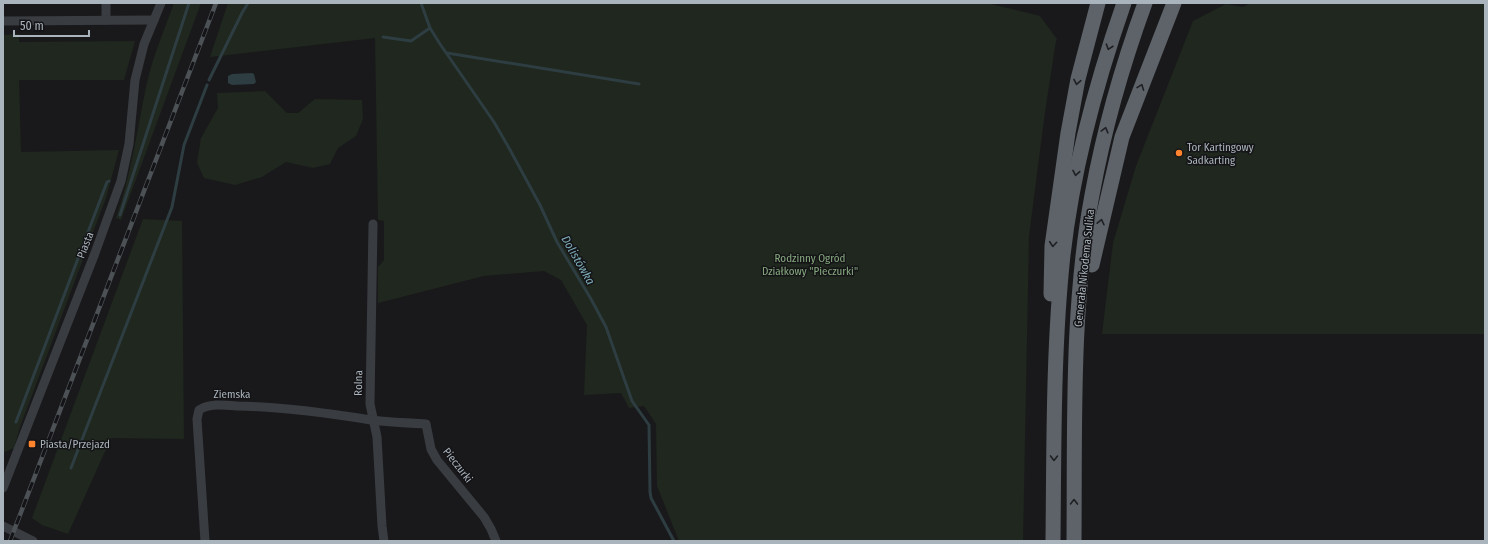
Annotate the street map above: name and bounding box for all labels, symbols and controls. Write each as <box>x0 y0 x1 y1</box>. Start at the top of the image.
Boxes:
scale bar <box>14 12 89 38</box>
text: 50 m <box>20 19 44 33</box>
one-way arrow <box>1105 44 1114 51</box>
one-way arrow <box>1074 79 1082 85</box>
one-way arrow <box>1136 84 1144 91</box>
one-way arrow <box>1100 127 1109 134</box>
place label: Tor Kartingowy Sadkarting <box>1187 141 1254 167</box>
marker: Tor Kartingowy Sadkarting <box>1174 148 1184 158</box>
one-way arrow <box>1073 170 1081 176</box>
street label: Generała Nikodema Sulika <box>1072 209 1097 327</box>
one-way arrow <box>1097 219 1105 225</box>
street label: Piasta <box>74 230 96 260</box>
water label: Dolistówka <box>558 233 598 287</box>
one-way arrow <box>1048 241 1057 247</box>
park label: Rodzinny Ogród Działkowy "Pieczurki" <box>762 252 858 278</box>
street label: Rolna <box>352 370 365 396</box>
street label: Ziemska <box>214 388 250 401</box>
place label: Piasta/Przejazd <box>40 438 110 451</box>
marker: Piasta/Przejazd <box>27 439 37 449</box>
street label: Pieczurki <box>440 445 475 485</box>
one-way arrow <box>1050 455 1058 461</box>
one-way arrow <box>1070 499 1078 505</box>

